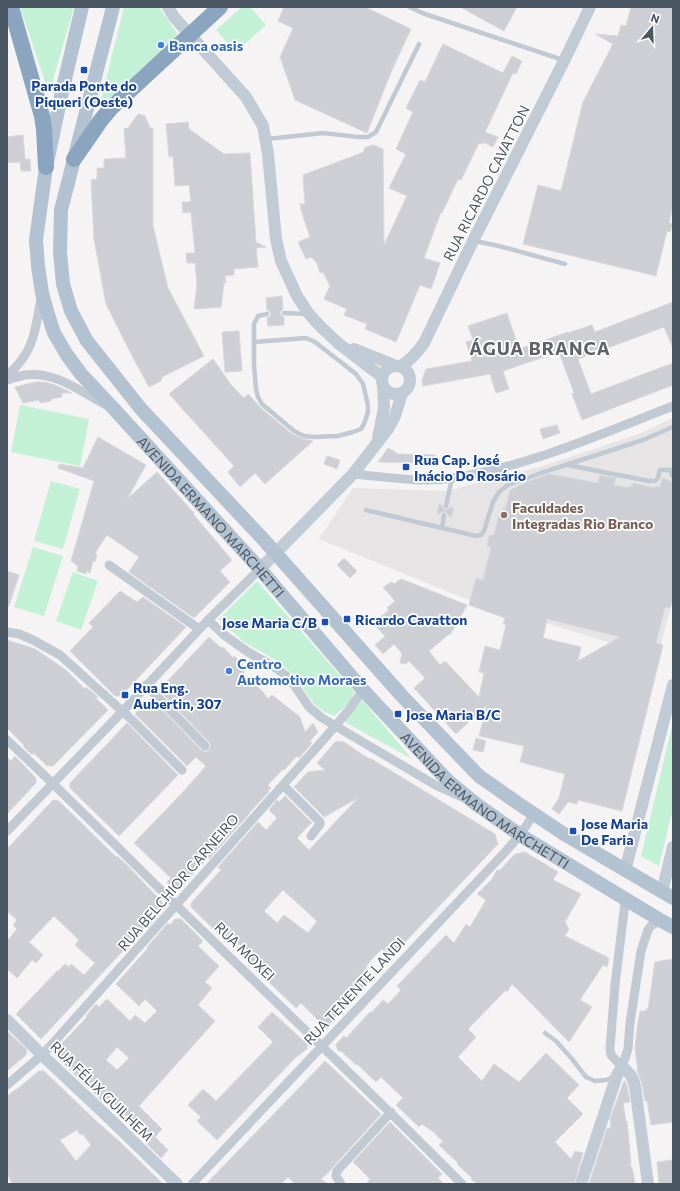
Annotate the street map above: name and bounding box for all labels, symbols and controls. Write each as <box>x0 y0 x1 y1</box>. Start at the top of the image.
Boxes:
north arrow <box>632 8 672 48</box>
text: N <box>649 11 661 26</box>
place label: Banca oasis <box>169 37 244 54</box>
marker: Banca oasis <box>156 40 166 50</box>
marker: Parada Ponte do Piqueri (Oeste) <box>79 65 89 75</box>
place label: Parada Ponte do Piqueri (Oeste) <box>31 77 137 110</box>
street label: RUA RICARDO CAVATTON <box>439 102 533 264</box>
district label: ÁGUA BRANCA <box>469 337 611 359</box>
street label: AVENIDA ERMANO MARCHETTI <box>134 432 289 600</box>
place label: Rua Cap. José Inácio Do Rosário <box>414 451 526 484</box>
marker: Rua Cap. José Inácio Do Rosário <box>401 462 411 472</box>
place label: Faculdades Integradas Rio Branco <box>512 499 653 532</box>
marker: Faculdades Integradas Rio Branco <box>499 510 509 520</box>
place label: Ricardo Cavatton <box>355 611 467 628</box>
place label: Jose Maria C/B <box>222 614 317 631</box>
marker: Ricardo Cavatton <box>342 614 352 624</box>
marker: Jose Maria C/B <box>320 617 330 627</box>
place label: Centro Automotivo Moraes <box>237 655 367 688</box>
marker: Centro Automotivo Moraes <box>224 666 234 676</box>
place label: Rua Eng. Aubertin, 307 <box>133 679 222 712</box>
marker: Rua Eng. Aubertin, 307 <box>120 690 130 700</box>
place label: Jose Maria B/C <box>406 706 501 723</box>
marker: Jose Maria B/C <box>393 709 403 719</box>
street label: AVENIDA ERMANO MARCHETTI <box>398 728 573 872</box>
street label: RUA BELCHIOR CARNEIRO <box>114 810 242 954</box>
place label: Jose Maria De Faria <box>581 815 648 848</box>
marker: Jose Maria De Faria <box>568 826 578 836</box>
street label: RUA MOXEI <box>211 918 279 984</box>
street label: RUA TENENTE LANDI <box>300 934 408 1048</box>
street label: RUA FÉLIX GUILHEM <box>47 1038 157 1144</box>

